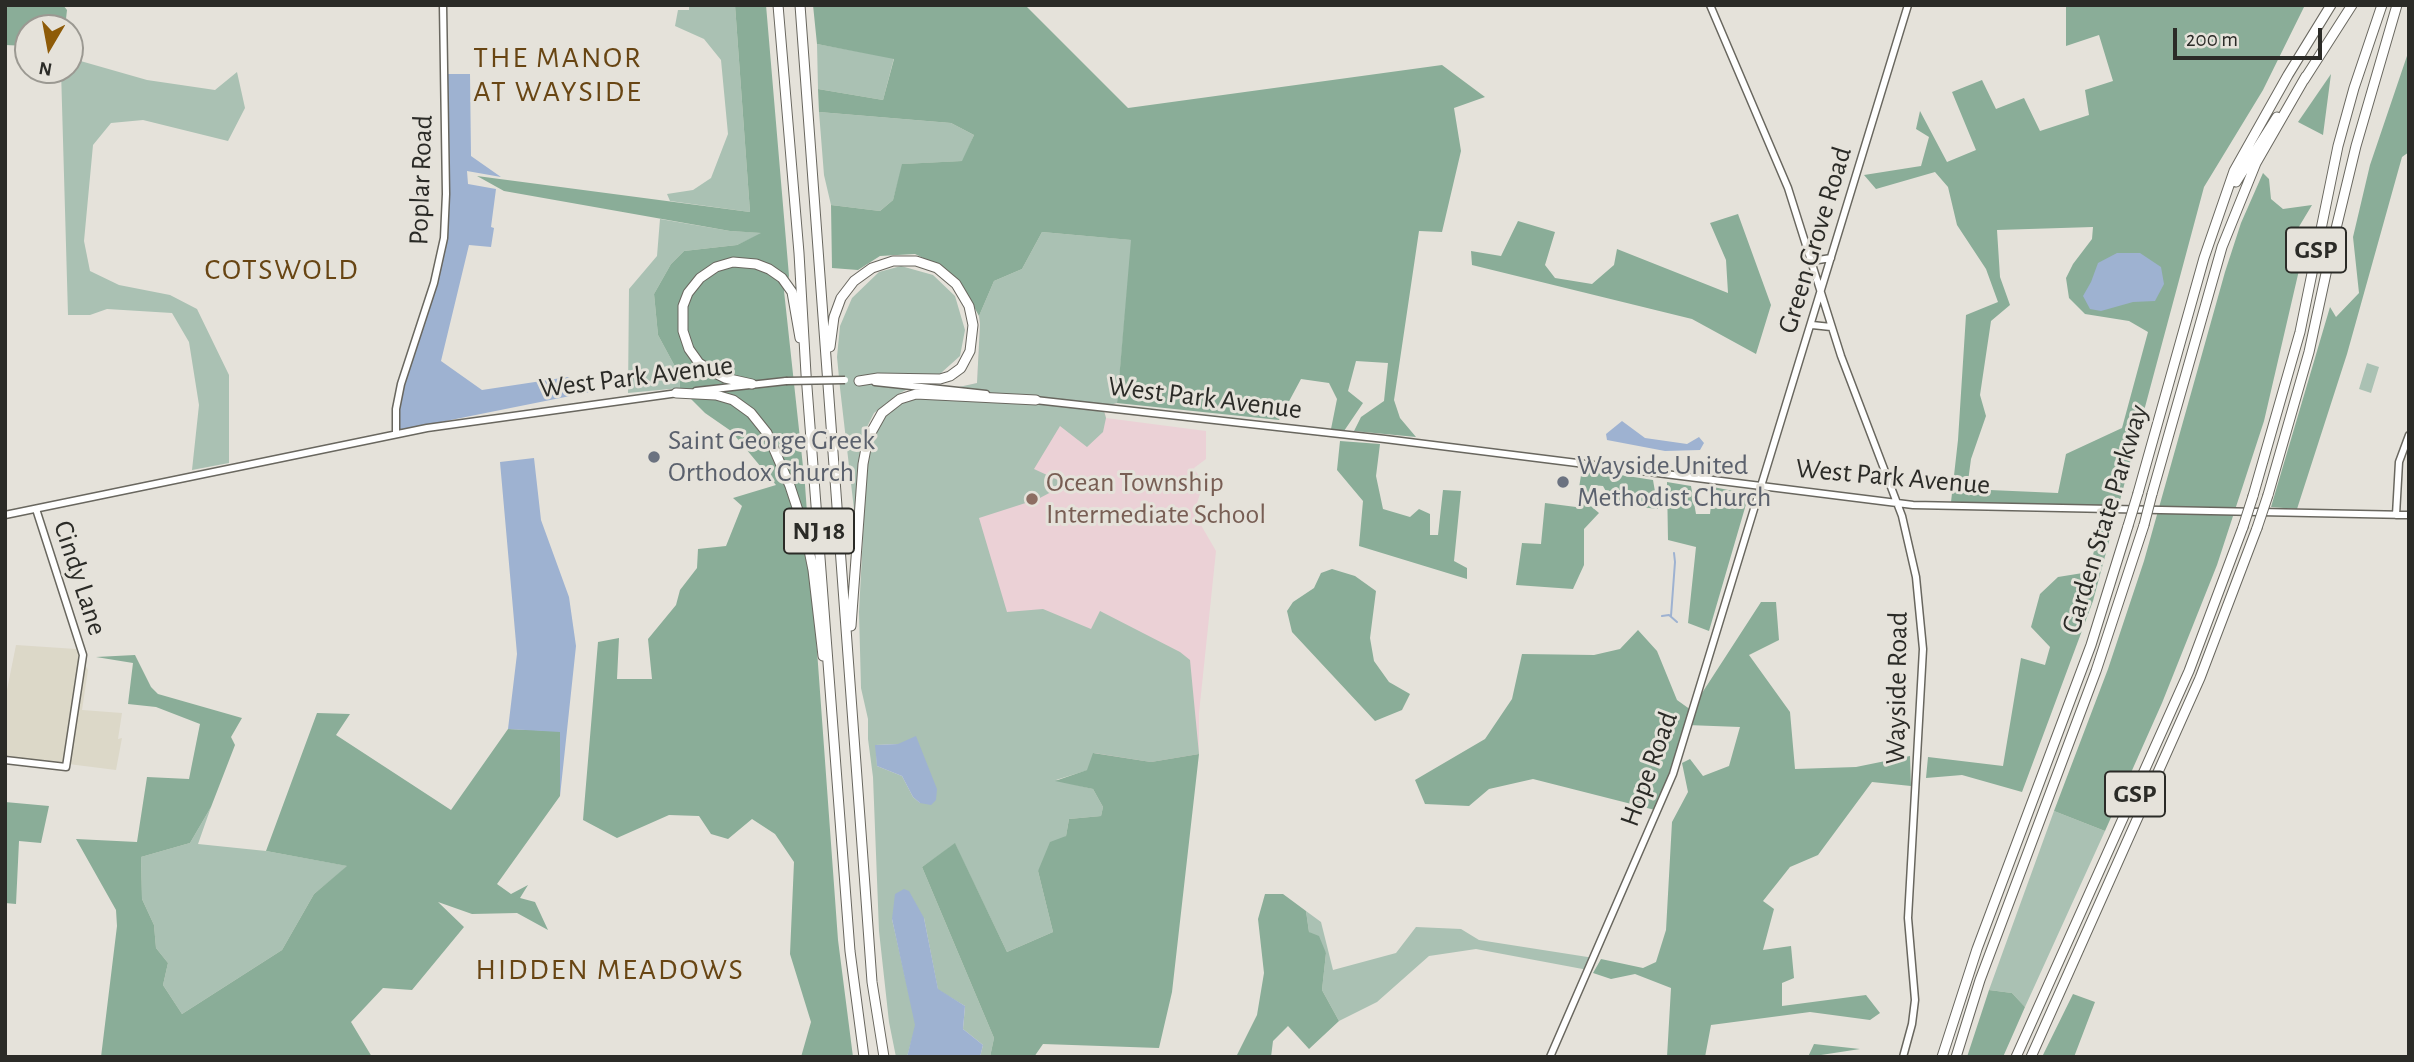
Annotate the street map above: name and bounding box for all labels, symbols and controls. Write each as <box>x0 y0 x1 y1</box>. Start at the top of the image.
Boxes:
north arrow <box>14 14 84 84</box>
scale bar <box>2176 14 2325 58</box>
text: 200 m <box>2186 29 2238 50</box>
district label: THE MANOR AT WAYSIDE <box>474 40 642 110</box>
text: N <box>37 58 54 79</box>
street label: Poplar Road <box>402 114 440 246</box>
street label: Green Grove Road <box>1771 143 1859 337</box>
road number: GSP <box>2286 228 2346 272</box>
district label: COTSWOLD <box>205 252 359 288</box>
street label: West Park Avenue <box>537 348 735 406</box>
street label: West Park Avenue <box>1106 369 1304 427</box>
street label: Garden State Parkway <box>2054 401 2156 637</box>
place label: Saint George Greek Orthodox Church <box>668 424 875 490</box>
marker: Saint George Greek Orthodox Church <box>646 449 662 465</box>
place label: Wayside United Methodist Church <box>1577 449 1771 515</box>
street label: West Park Avenue <box>1794 452 1992 502</box>
place label: Ocean Township Intermediate School <box>1046 466 1266 532</box>
marker: Wayside United Methodist Church <box>1555 474 1571 490</box>
marker: Ocean Township Intermediate School <box>1024 491 1040 507</box>
road number: NJ 18 <box>784 509 854 554</box>
street label: Cindy Lane <box>46 516 114 640</box>
street label: Wayside Road <box>1879 611 1915 765</box>
street label: Hope Road <box>1613 707 1685 831</box>
road number: GSP <box>2105 772 2165 816</box>
district label: HIDDEN MEADOWS <box>477 952 743 988</box>

